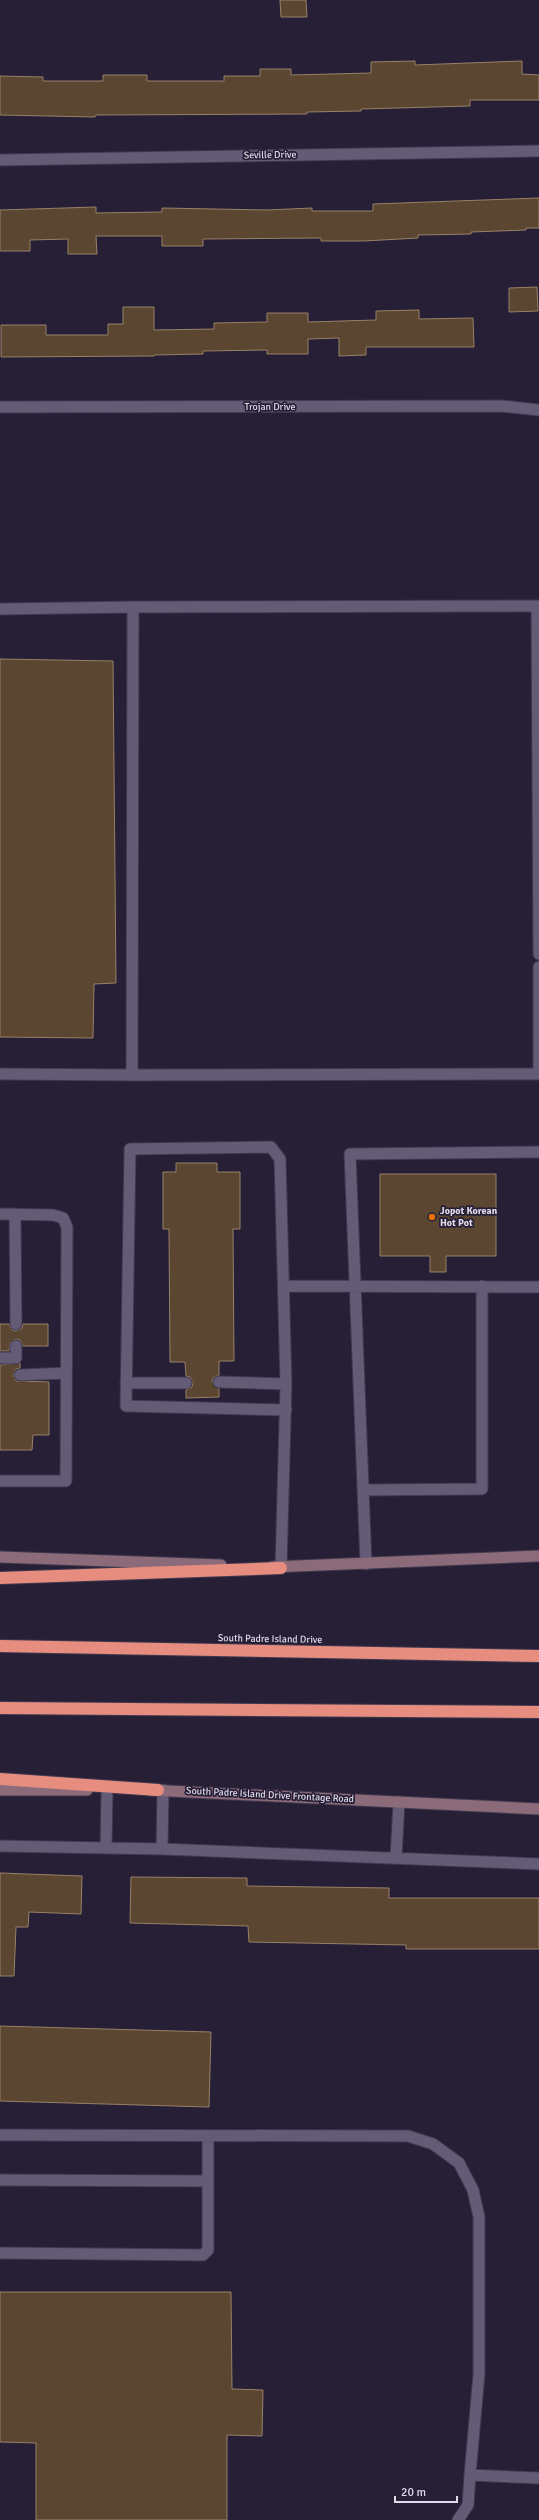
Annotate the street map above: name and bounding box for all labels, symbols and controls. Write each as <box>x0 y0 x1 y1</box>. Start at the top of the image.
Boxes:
street label: Seville Drive <box>243 149 297 161</box>
street label: Trojan Drive <box>245 401 296 413</box>
place label: Jopot Korean Hot Pot <box>440 1205 498 1229</box>
marker: Jopot Korean Hot Pot <box>427 1212 437 1222</box>
street label: South Padre Island Drive <box>218 1632 322 1646</box>
street label: South Padre Island Drive Frontage Road <box>186 1785 354 1805</box>
scale bar <box>395 2478 457 2504</box>
text: 20 m <box>401 2485 426 2500</box>

